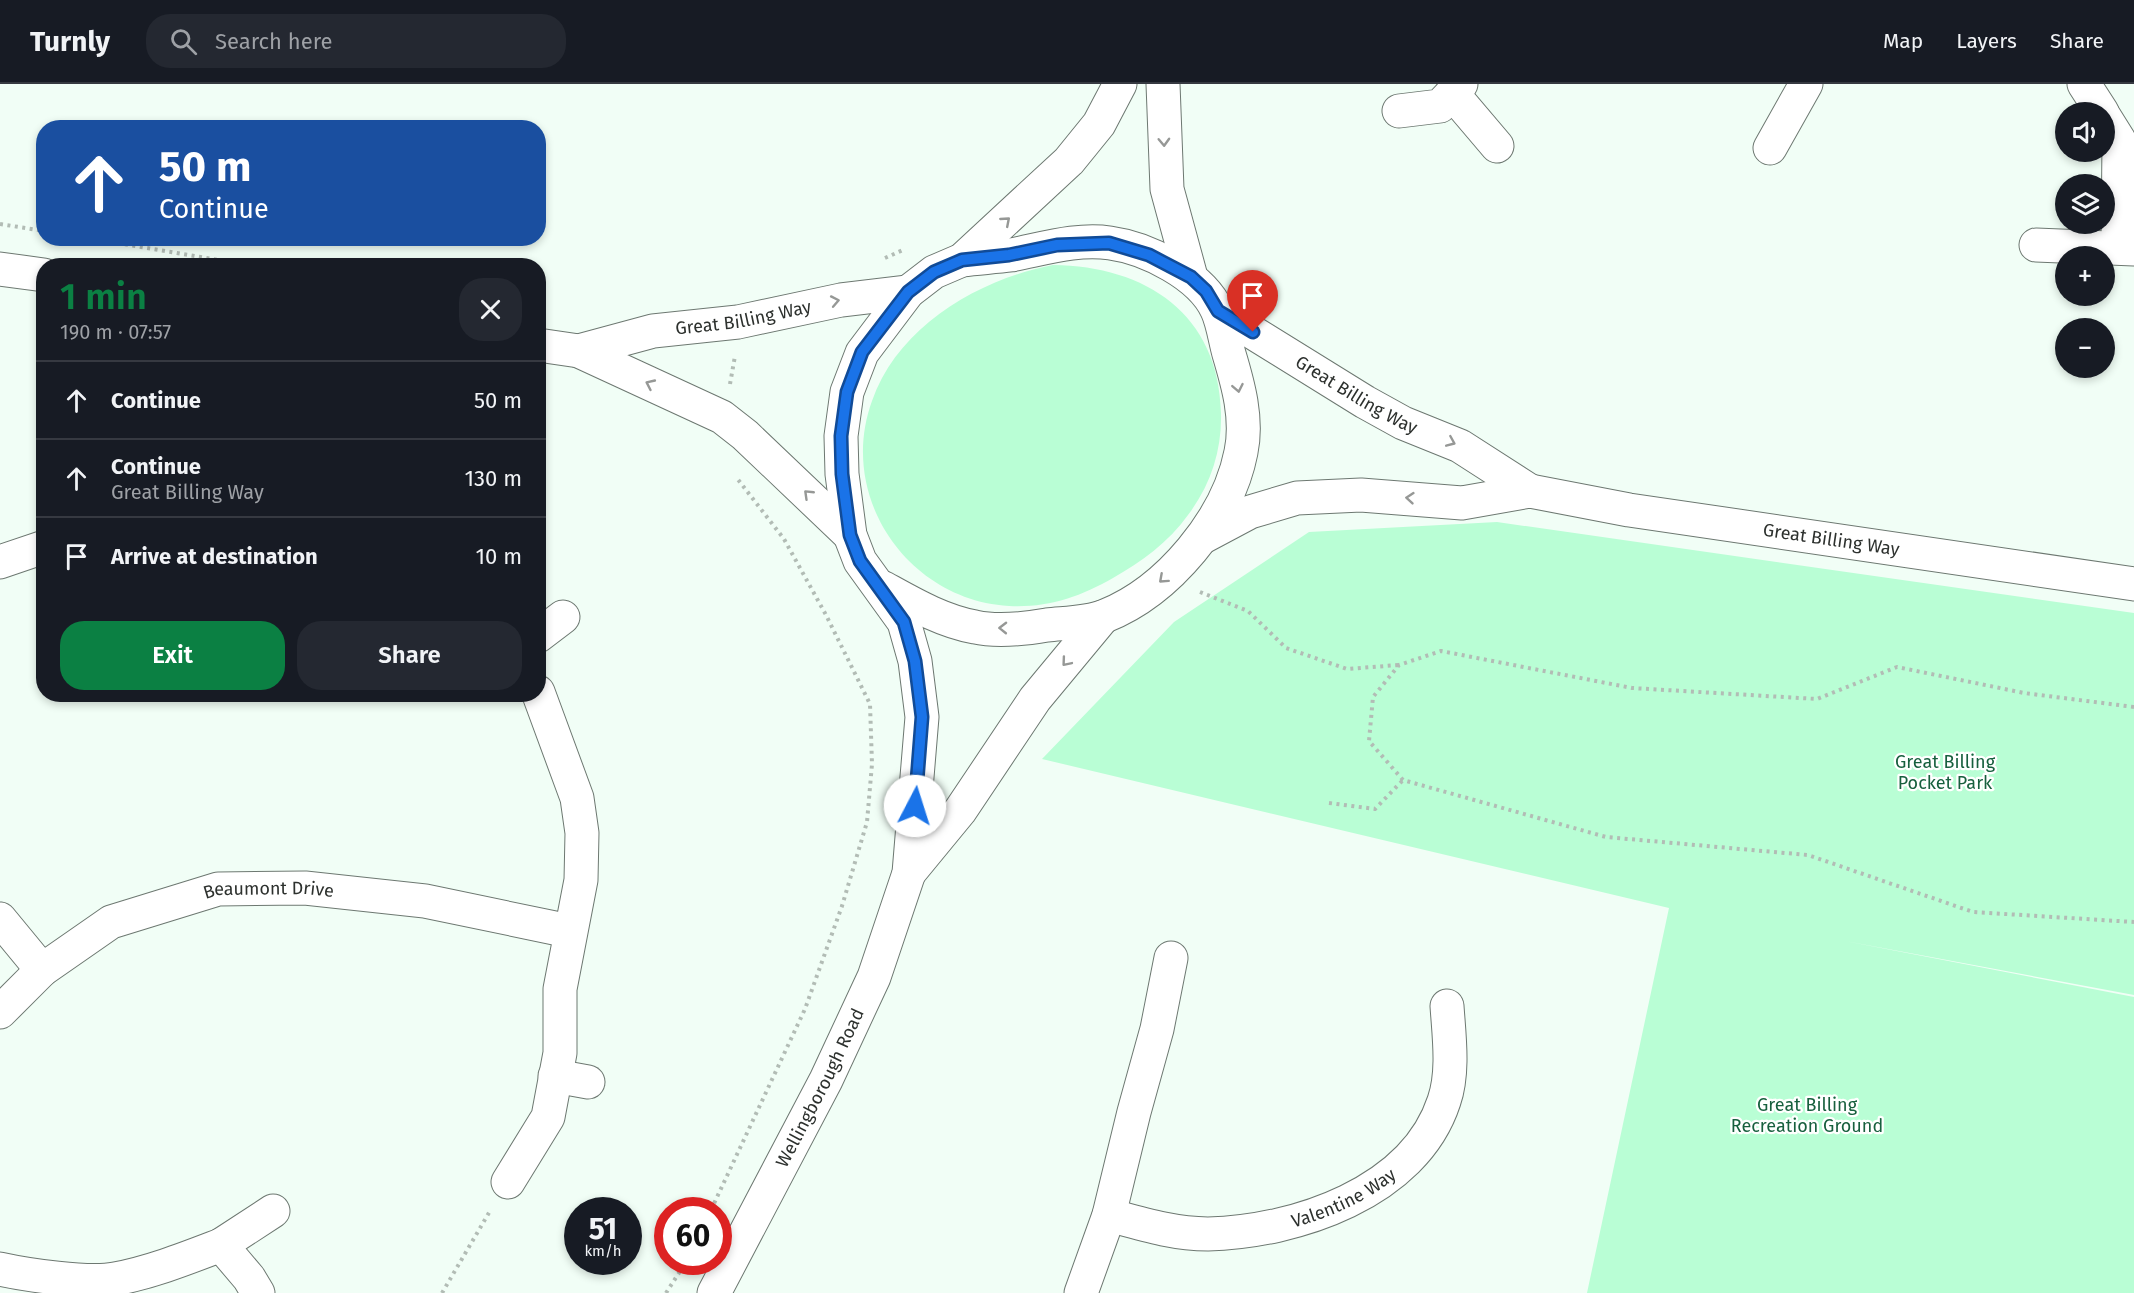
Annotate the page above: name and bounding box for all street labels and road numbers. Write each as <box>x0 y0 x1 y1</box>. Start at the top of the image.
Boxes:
street label: Great Billing Way <box>674 296 813 340</box>
street label: Great Billing Way <box>1291 351 1421 439</box>
street label: Great Billing Way <box>1762 519 1901 561</box>
street label: Beaumont Drive <box>201 877 335 904</box>
street label: Wellingborough Road <box>771 1005 869 1171</box>
street label: Valentine Way <box>1289 1163 1400 1232</box>

